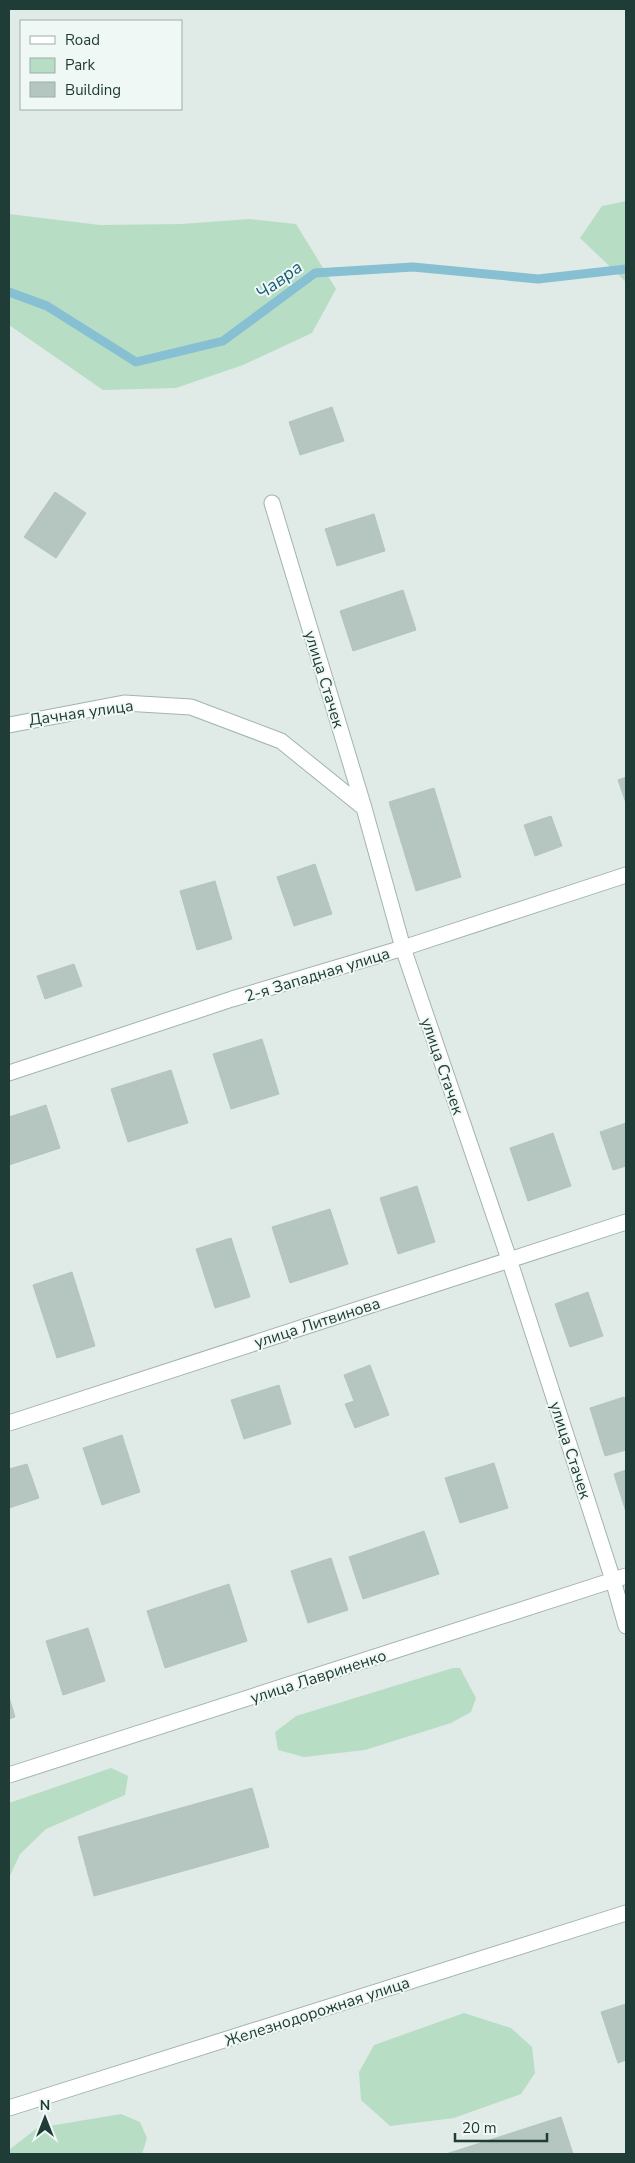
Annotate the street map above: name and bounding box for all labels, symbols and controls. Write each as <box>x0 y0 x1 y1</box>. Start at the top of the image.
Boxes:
legend <box>20 20 182 110</box>
text: Road <box>65 30 100 50</box>
text: Park <box>65 55 95 75</box>
text: Building <box>65 80 121 100</box>
water label: Чавра <box>251 255 307 305</box>
street label: улица Стачек <box>299 628 350 731</box>
street label: Дачная улица <box>27 695 135 731</box>
street label: 2-я Западная улица <box>242 942 393 1008</box>
street label: улица Стачек <box>415 1015 469 1118</box>
street label: улица Литвинова <box>252 1292 383 1354</box>
street label: улица Стачек <box>544 1399 596 1502</box>
street label: улица Лавриненко <box>248 1645 389 1709</box>
street label: Железнодорожная улица <box>222 1972 413 2052</box>
north arrow <box>20 2093 70 2143</box>
text: N <box>40 2096 50 2115</box>
scale bar <box>455 2110 548 2142</box>
text: 20 m <box>462 2118 497 2138</box>

